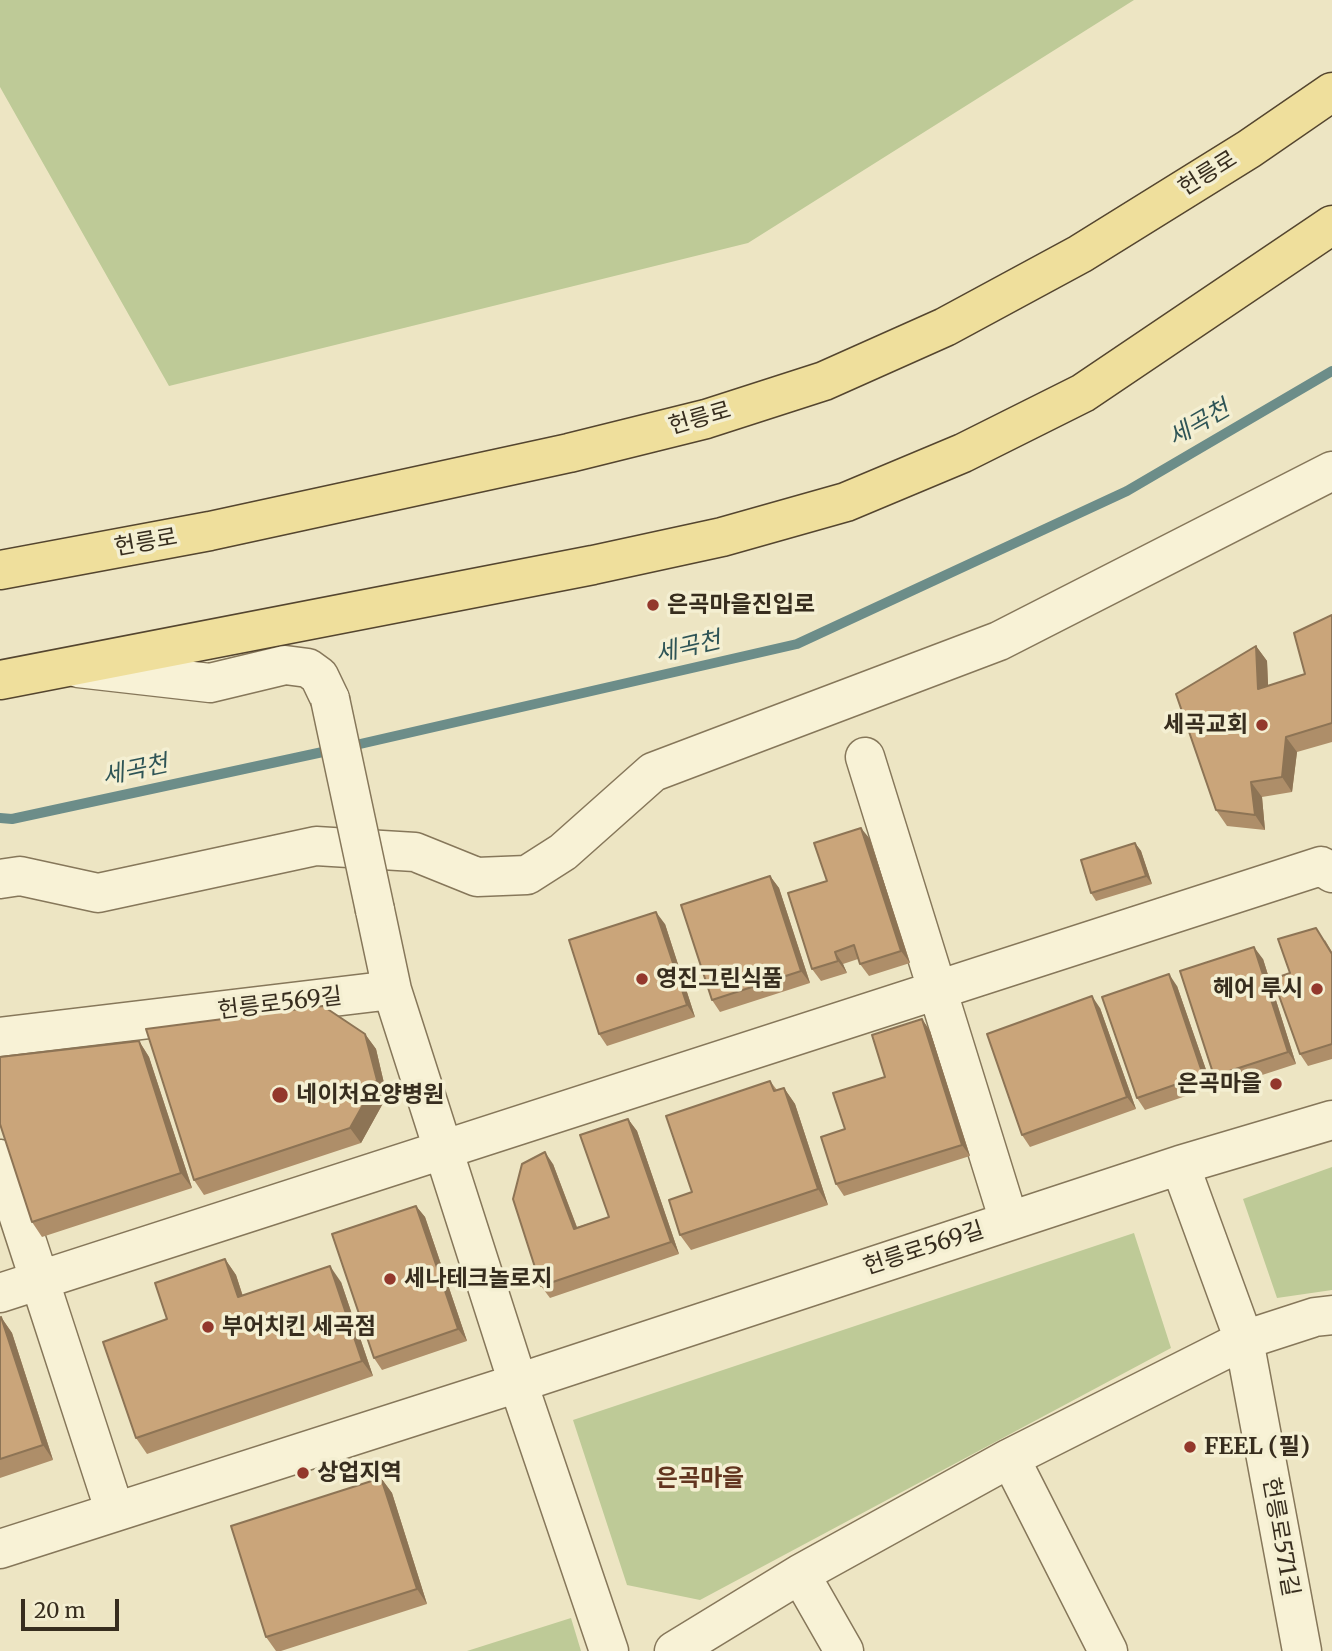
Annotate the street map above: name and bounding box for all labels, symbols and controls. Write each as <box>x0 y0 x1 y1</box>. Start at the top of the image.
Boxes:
street label: 헌릉로 <box>1174 145 1242 203</box>
water label: 세곡천 <box>1163 395 1235 453</box>
street label: 헌릉로 <box>666 397 734 441</box>
street label: 헌릉로 <box>112 524 180 562</box>
place label: 은곡마을진입로 <box>667 591 815 619</box>
marker: 은곡마을진입로 <box>645 597 661 613</box>
water label: 세곡천 <box>652 627 724 669</box>
place label: 세곡교회 <box>1163 711 1248 739</box>
marker: 세곡교회 <box>1254 717 1270 733</box>
water label: 세곡천 <box>100 750 170 792</box>
place label: 영진그린식품 <box>656 965 783 993</box>
marker: 영진그린식품 <box>634 971 650 987</box>
place label: 헤어 루시 <box>1213 975 1303 1003</box>
marker: 헤어 루시 <box>1309 981 1325 997</box>
street label: 헌릉로569길 <box>216 983 344 1025</box>
place label: 은곡마을 <box>1177 1070 1262 1098</box>
marker: 은곡마을 <box>1268 1076 1284 1092</box>
place label: 네이처요양병원 <box>296 1081 444 1109</box>
marker: 네이처요양병원 <box>270 1085 290 1105</box>
street label: 헌릉로569길 <box>860 1217 988 1281</box>
place label: 세나테크놀로지 <box>404 1265 552 1293</box>
marker: 세나테크놀로지 <box>382 1271 398 1287</box>
place label: 부어치킨 세곡점 <box>222 1313 376 1341</box>
marker: 부어치킨 세곡점 <box>200 1319 216 1335</box>
place label: FEEL (필) <box>1204 1433 1310 1461</box>
marker: FEEL (필) <box>1182 1439 1198 1455</box>
place label: 상업지역 <box>317 1459 402 1487</box>
marker: 상업지역 <box>295 1465 311 1481</box>
district label: 은곡마을 <box>656 1465 744 1493</box>
street label: 헌릉로571길 <box>1256 1475 1304 1599</box>
scale bar <box>24 1584 122 1628</box>
text: 20 m <box>34 1597 85 1624</box>

